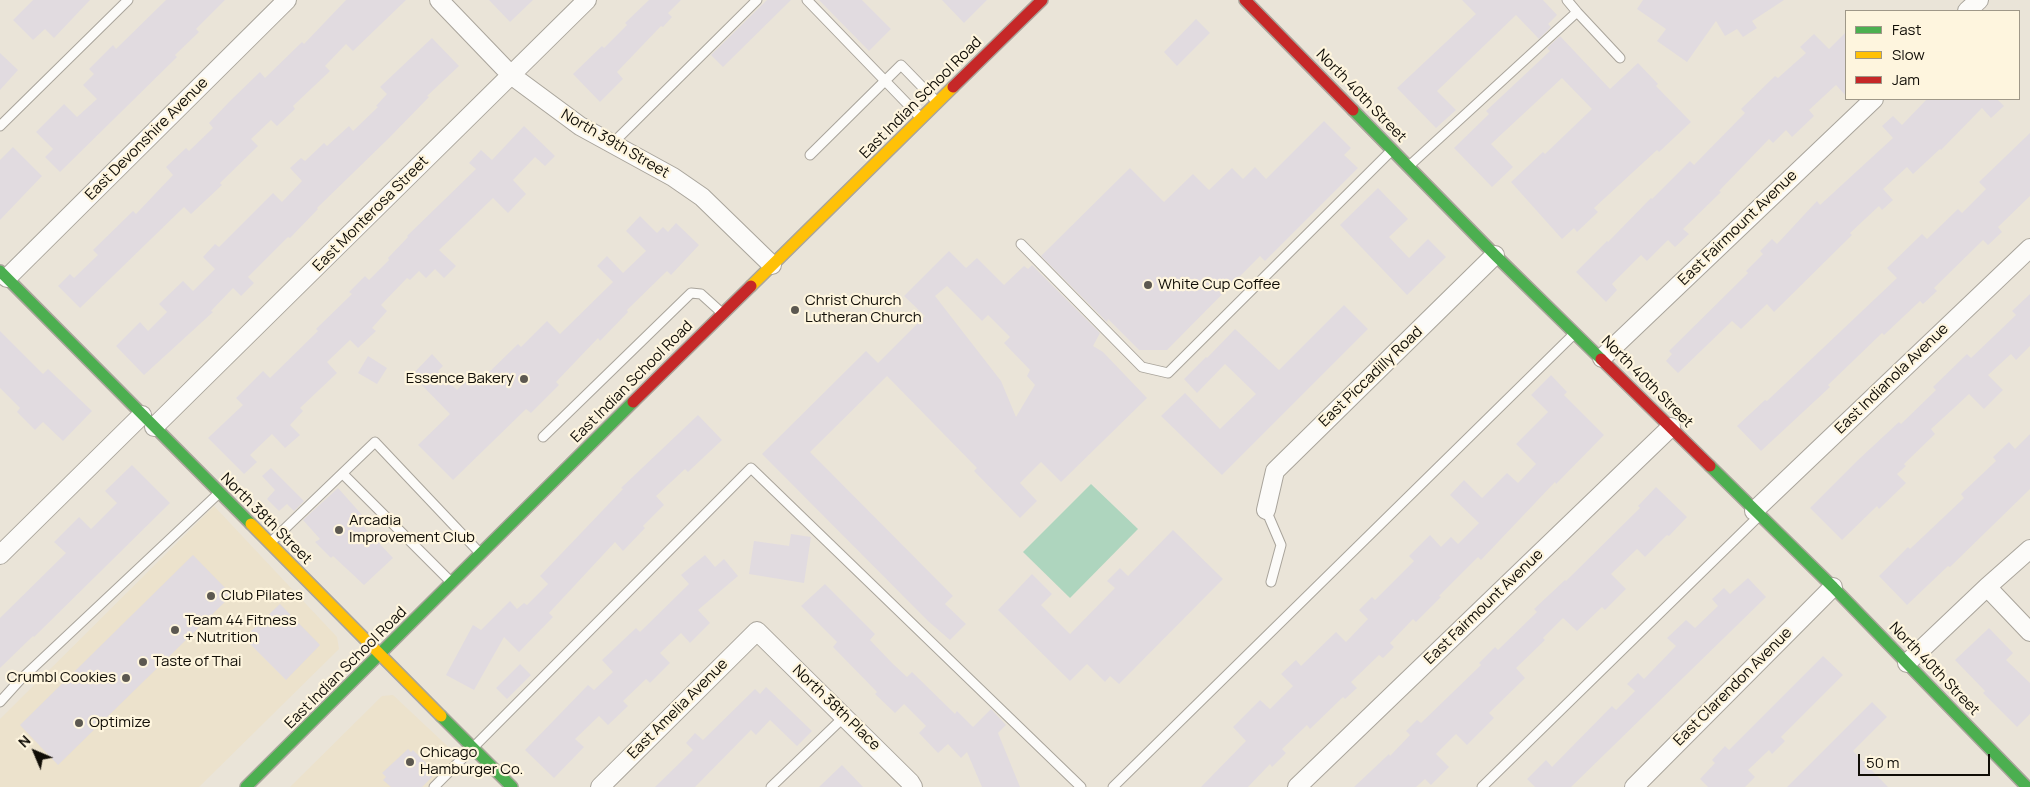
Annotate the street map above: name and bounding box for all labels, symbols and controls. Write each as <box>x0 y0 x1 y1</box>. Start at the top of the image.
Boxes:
legend <box>1845 10 2020 100</box>
text: Fast <box>1892 19 1921 40</box>
street label: East Indian School Road <box>856 33 986 163</box>
text: Slow <box>1892 44 1925 65</box>
street label: North 40th Street <box>1312 46 1410 146</box>
text: Jam <box>1892 69 1920 90</box>
street label: East Devonshire Avenue <box>82 74 212 204</box>
street label: North 39th Street <box>558 106 672 182</box>
street label: East Monterosa Street <box>310 153 432 275</box>
street label: East Fairmount Avenue <box>1675 167 1801 289</box>
place label: White Cup Coffee <box>1158 276 1280 294</box>
marker: White Cup Coffee <box>1142 279 1154 291</box>
place label: Christ Church Lutheran Church <box>805 292 922 327</box>
marker: Christ Church Lutheran Church <box>789 304 801 316</box>
street label: East Indian School Road <box>567 317 697 447</box>
street label: East Indianola Avenue <box>1832 320 1952 438</box>
street label: East Piccadilly Road <box>1316 323 1426 431</box>
street label: North 40th Street <box>1597 332 1697 432</box>
place label: Essence Bakery <box>406 370 514 388</box>
marker: Essence Bakery <box>518 373 530 385</box>
street label: North 38th Street <box>217 470 315 568</box>
place label: Arcadia Improvement Club <box>349 512 475 547</box>
marker: Arcadia Improvement Club <box>333 524 345 536</box>
street label: East Fairmount Avenue <box>1421 546 1547 668</box>
place label: Club Pilates <box>221 587 303 605</box>
marker: Club Pilates <box>205 590 217 602</box>
street label: East Indian School Road <box>281 603 411 733</box>
place label: Team 44 Fitness + Nutrition <box>185 612 297 647</box>
street label: North 40th Street <box>1885 619 1983 719</box>
marker: Team 44 Fitness + Nutrition <box>169 624 181 636</box>
street label: East Clarendon Avenue <box>1670 624 1796 750</box>
place label: Taste of Thai <box>153 653 241 671</box>
street label: East Amelia Avenue <box>624 655 732 763</box>
marker: Taste of Thai <box>137 656 149 668</box>
street label: North 38th Place <box>788 662 884 754</box>
place label: Crumbl Cookies <box>7 669 116 687</box>
marker: Crumbl Cookies <box>120 672 132 684</box>
place label: Optimize <box>89 714 151 732</box>
marker: Optimize <box>73 717 85 729</box>
north arrow <box>10 727 60 777</box>
text: N <box>14 731 34 751</box>
place label: Chicago Hamburger Co. <box>420 744 523 779</box>
scale bar <box>1860 744 1992 776</box>
text: 50 m <box>1866 752 1900 773</box>
marker: Chicago Hamburger Co. <box>404 756 416 768</box>

